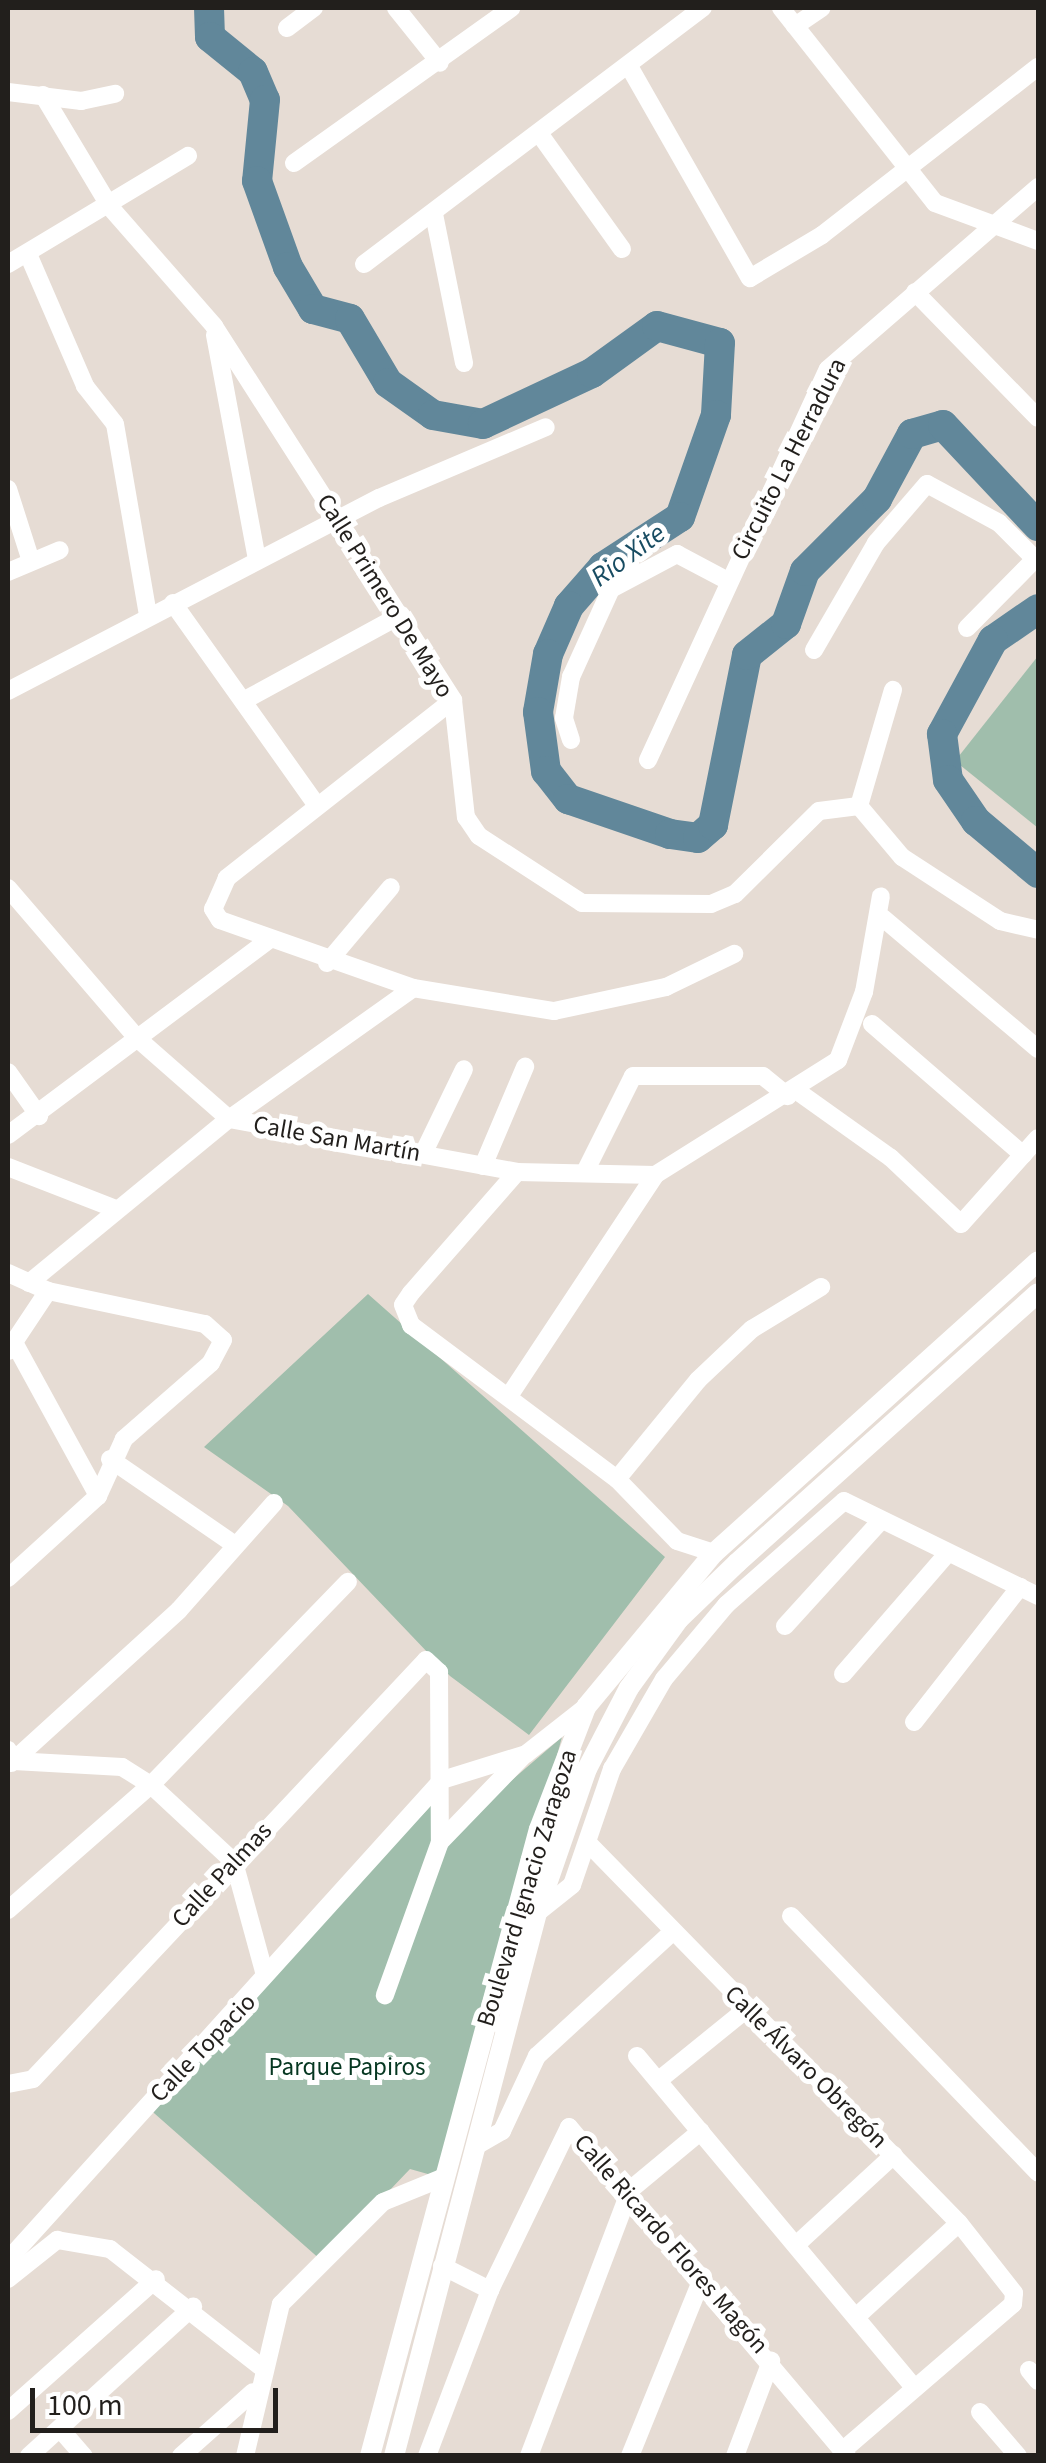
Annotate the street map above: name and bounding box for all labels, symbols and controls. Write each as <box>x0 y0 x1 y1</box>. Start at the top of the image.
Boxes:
street label: Circuito La Herradura <box>725 353 853 565</box>
street label: Calle Primero De Mayo <box>310 488 460 704</box>
water label: Rio Xite <box>584 516 672 594</box>
street label: Calle San Martín <box>251 1110 423 1168</box>
street label: Boulevard Ignacio Zaragoza <box>471 1746 583 2030</box>
street label: Calle Palmas <box>166 1816 278 1934</box>
street label: Calle Álvaro Obregón <box>718 1979 894 2155</box>
street label: Calle Topacio <box>144 1987 262 2109</box>
park label: Parque Papiros <box>268 2052 426 2082</box>
street label: Calle Ricardo Flores Magón <box>568 2128 774 2360</box>
scale bar <box>35 2368 282 2430</box>
text: 100 m <box>47 2384 123 2427</box>

